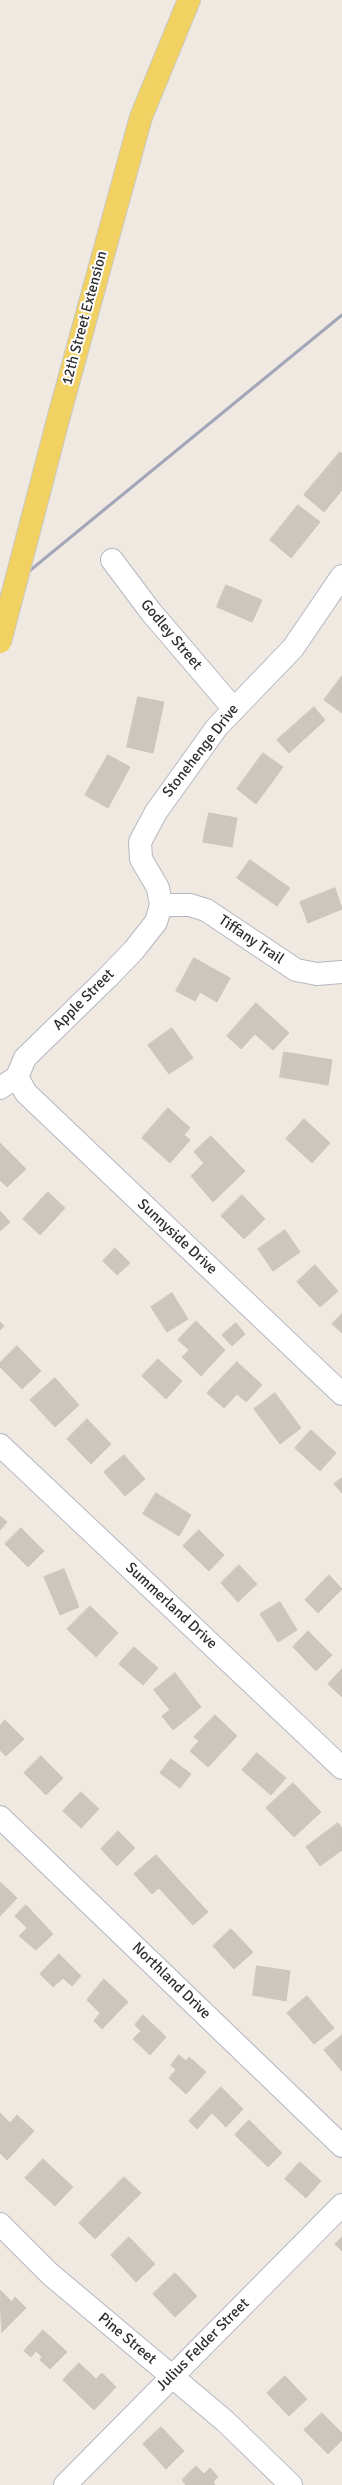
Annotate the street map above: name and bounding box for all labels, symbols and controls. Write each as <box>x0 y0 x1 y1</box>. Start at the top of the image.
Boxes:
street label: 12th Street Extension <box>58 249 112 387</box>
street label: Godley Street <box>136 596 206 674</box>
street label: Stonehenge Drive <box>159 701 243 801</box>
street label: Tiffany Trail <box>215 912 287 968</box>
street label: Apple Street <box>50 966 118 1034</box>
street label: Sunnyside Drive <box>133 1195 221 1279</box>
street label: Summerland Drive <box>122 1559 220 1653</box>
street label: Northland Drive <box>128 1939 214 2023</box>
street label: Julius Felder Street <box>153 2295 253 2395</box>
street label: Pine Street <box>94 2309 160 2369</box>

